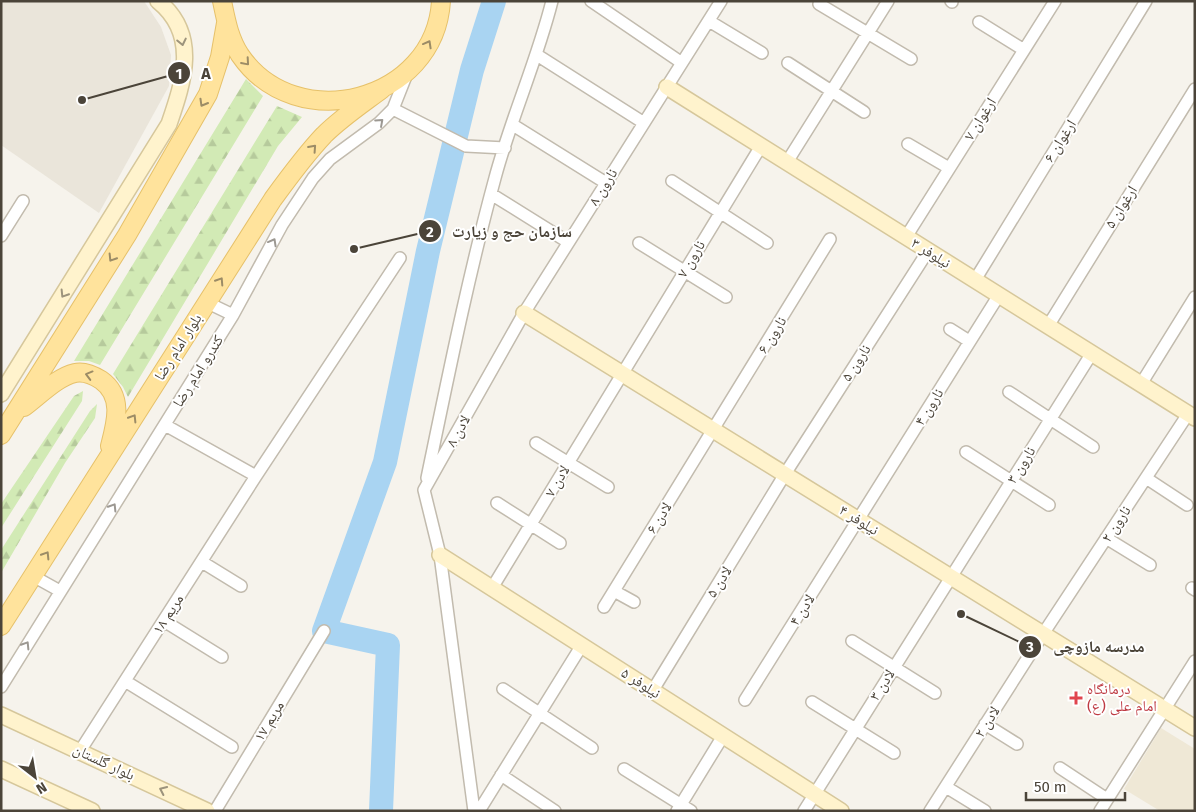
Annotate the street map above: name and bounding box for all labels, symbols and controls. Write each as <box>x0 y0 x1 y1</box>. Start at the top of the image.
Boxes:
one-way arrow <box>176 38 187 47</box>
one-way arrow <box>422 41 432 50</box>
one-way arrow <box>241 56 250 65</box>
callout: A <box>166 58 221 89</box>
text: A <box>200 64 211 83</box>
text: 1 <box>176 65 182 83</box>
street label: ارغوان ۷ <box>960 94 1001 144</box>
one-way arrow <box>199 97 209 106</box>
street label: ارغوان ۶ <box>1040 116 1081 166</box>
one-way arrow <box>374 119 383 128</box>
one-way arrow <box>307 144 316 153</box>
street label: نارون ۸ <box>585 165 622 209</box>
street label: ارغوان ۵ <box>1101 182 1142 232</box>
callout: سازمان حج و زیارت <box>417 216 582 247</box>
text: سازمان حج و زیارت <box>452 222 572 242</box>
text: 2 <box>426 223 434 241</box>
street label: نیلوفر ۳ <box>908 234 954 272</box>
street label: نارون ۷ <box>673 237 710 281</box>
one-way arrow <box>267 238 277 247</box>
one-way arrow <box>109 253 119 262</box>
one-way arrow <box>214 277 223 287</box>
one-way arrow <box>60 289 70 298</box>
street label: بلوار امام رضا <box>150 310 206 384</box>
street label: نارون ۶ <box>754 313 791 357</box>
street label: کندرو امام رضا <box>169 332 228 411</box>
street label: نارون ۵ <box>837 341 875 385</box>
one-way arrow <box>85 370 93 381</box>
street label: نارون ۴ <box>911 385 948 429</box>
street label: لادن ۸ <box>442 412 475 450</box>
one-way arrow <box>127 414 136 424</box>
street label: نارون ۳ <box>1003 443 1040 487</box>
street label: لادن ۷ <box>541 462 574 501</box>
street label: لادن ۶ <box>642 499 676 538</box>
street label: نیلوفر ۴ <box>836 501 882 539</box>
street label: نارون ۲ <box>1097 502 1136 546</box>
one-way arrow <box>106 504 116 513</box>
one-way arrow <box>40 552 49 561</box>
street label: لادن ۵ <box>702 563 736 602</box>
street label: مریم ۱۸ <box>149 591 188 638</box>
street label: لادن ۴ <box>785 591 819 630</box>
callout: مدرسه مازوچی <box>1018 631 1154 662</box>
text: مدرسه مازوچی <box>1053 637 1145 656</box>
text: 3 <box>1025 638 1034 656</box>
one-way arrow <box>20 641 29 650</box>
street label: نیلوفر ۵ <box>618 664 664 702</box>
street label: لادن ۳ <box>865 666 899 705</box>
place label: درمانگاه امام علی (ع) <box>1087 680 1157 716</box>
marker: درمانگاه امام علی (ع) <box>1069 691 1083 705</box>
street label: مریم ۱۷ <box>250 698 289 745</box>
street label: لادن ۲ <box>970 703 1004 742</box>
street label: بلوار گلستان <box>70 740 138 785</box>
north arrow <box>10 752 60 802</box>
scale bar <box>1026 770 1125 802</box>
text: N <box>33 778 50 797</box>
text: 50 m <box>1034 778 1067 796</box>
one-way arrow <box>159 786 168 796</box>

